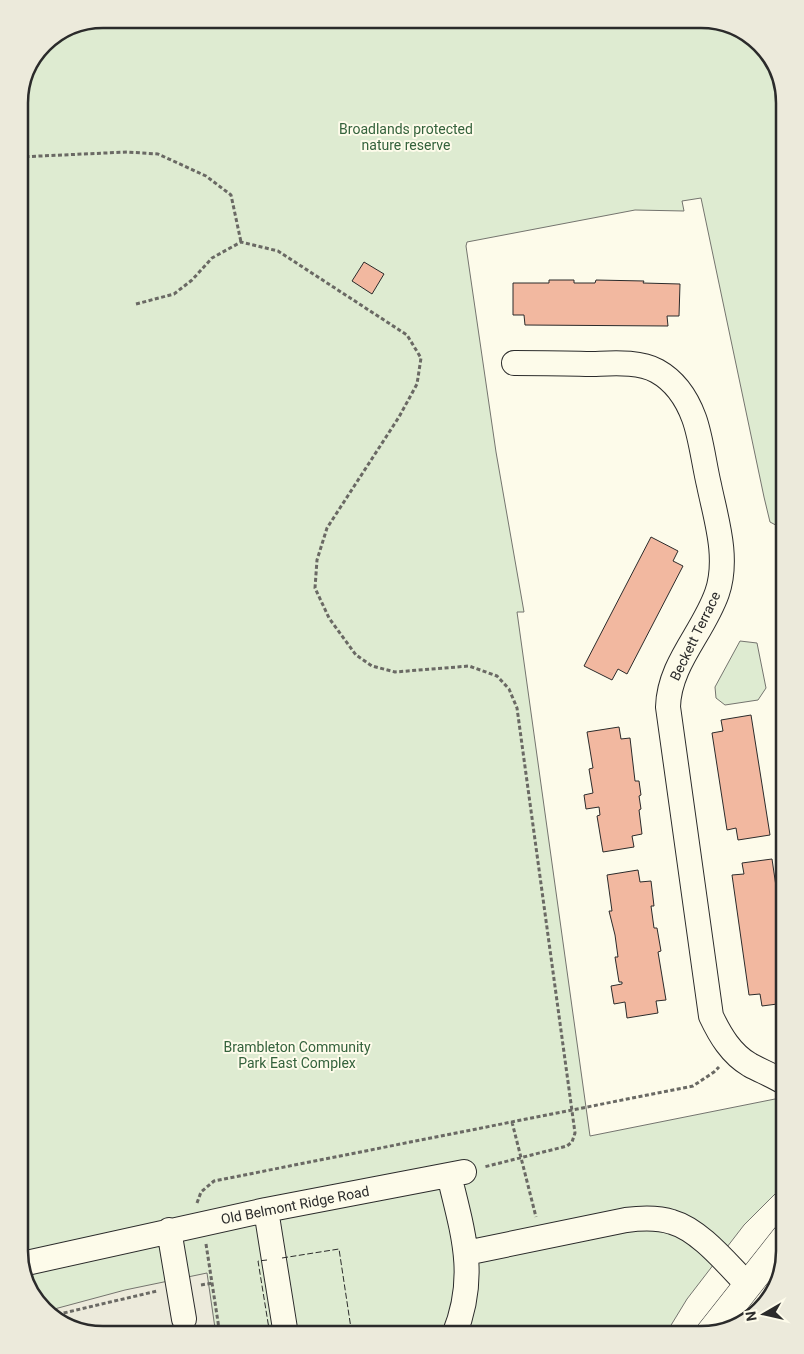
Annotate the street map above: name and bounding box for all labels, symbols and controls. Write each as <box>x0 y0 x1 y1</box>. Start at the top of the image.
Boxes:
park label: Broadlands protected nature reserve <box>339 121 473 153</box>
street label: Beckett Terrace <box>667 589 723 683</box>
park label: Brambleton Community Park East Complex <box>223 1039 371 1071</box>
street label: Old Belmont Ridge Road <box>219 1183 371 1227</box>
north arrow <box>739 1289 789 1339</box>
text: N <box>742 1310 760 1322</box>

